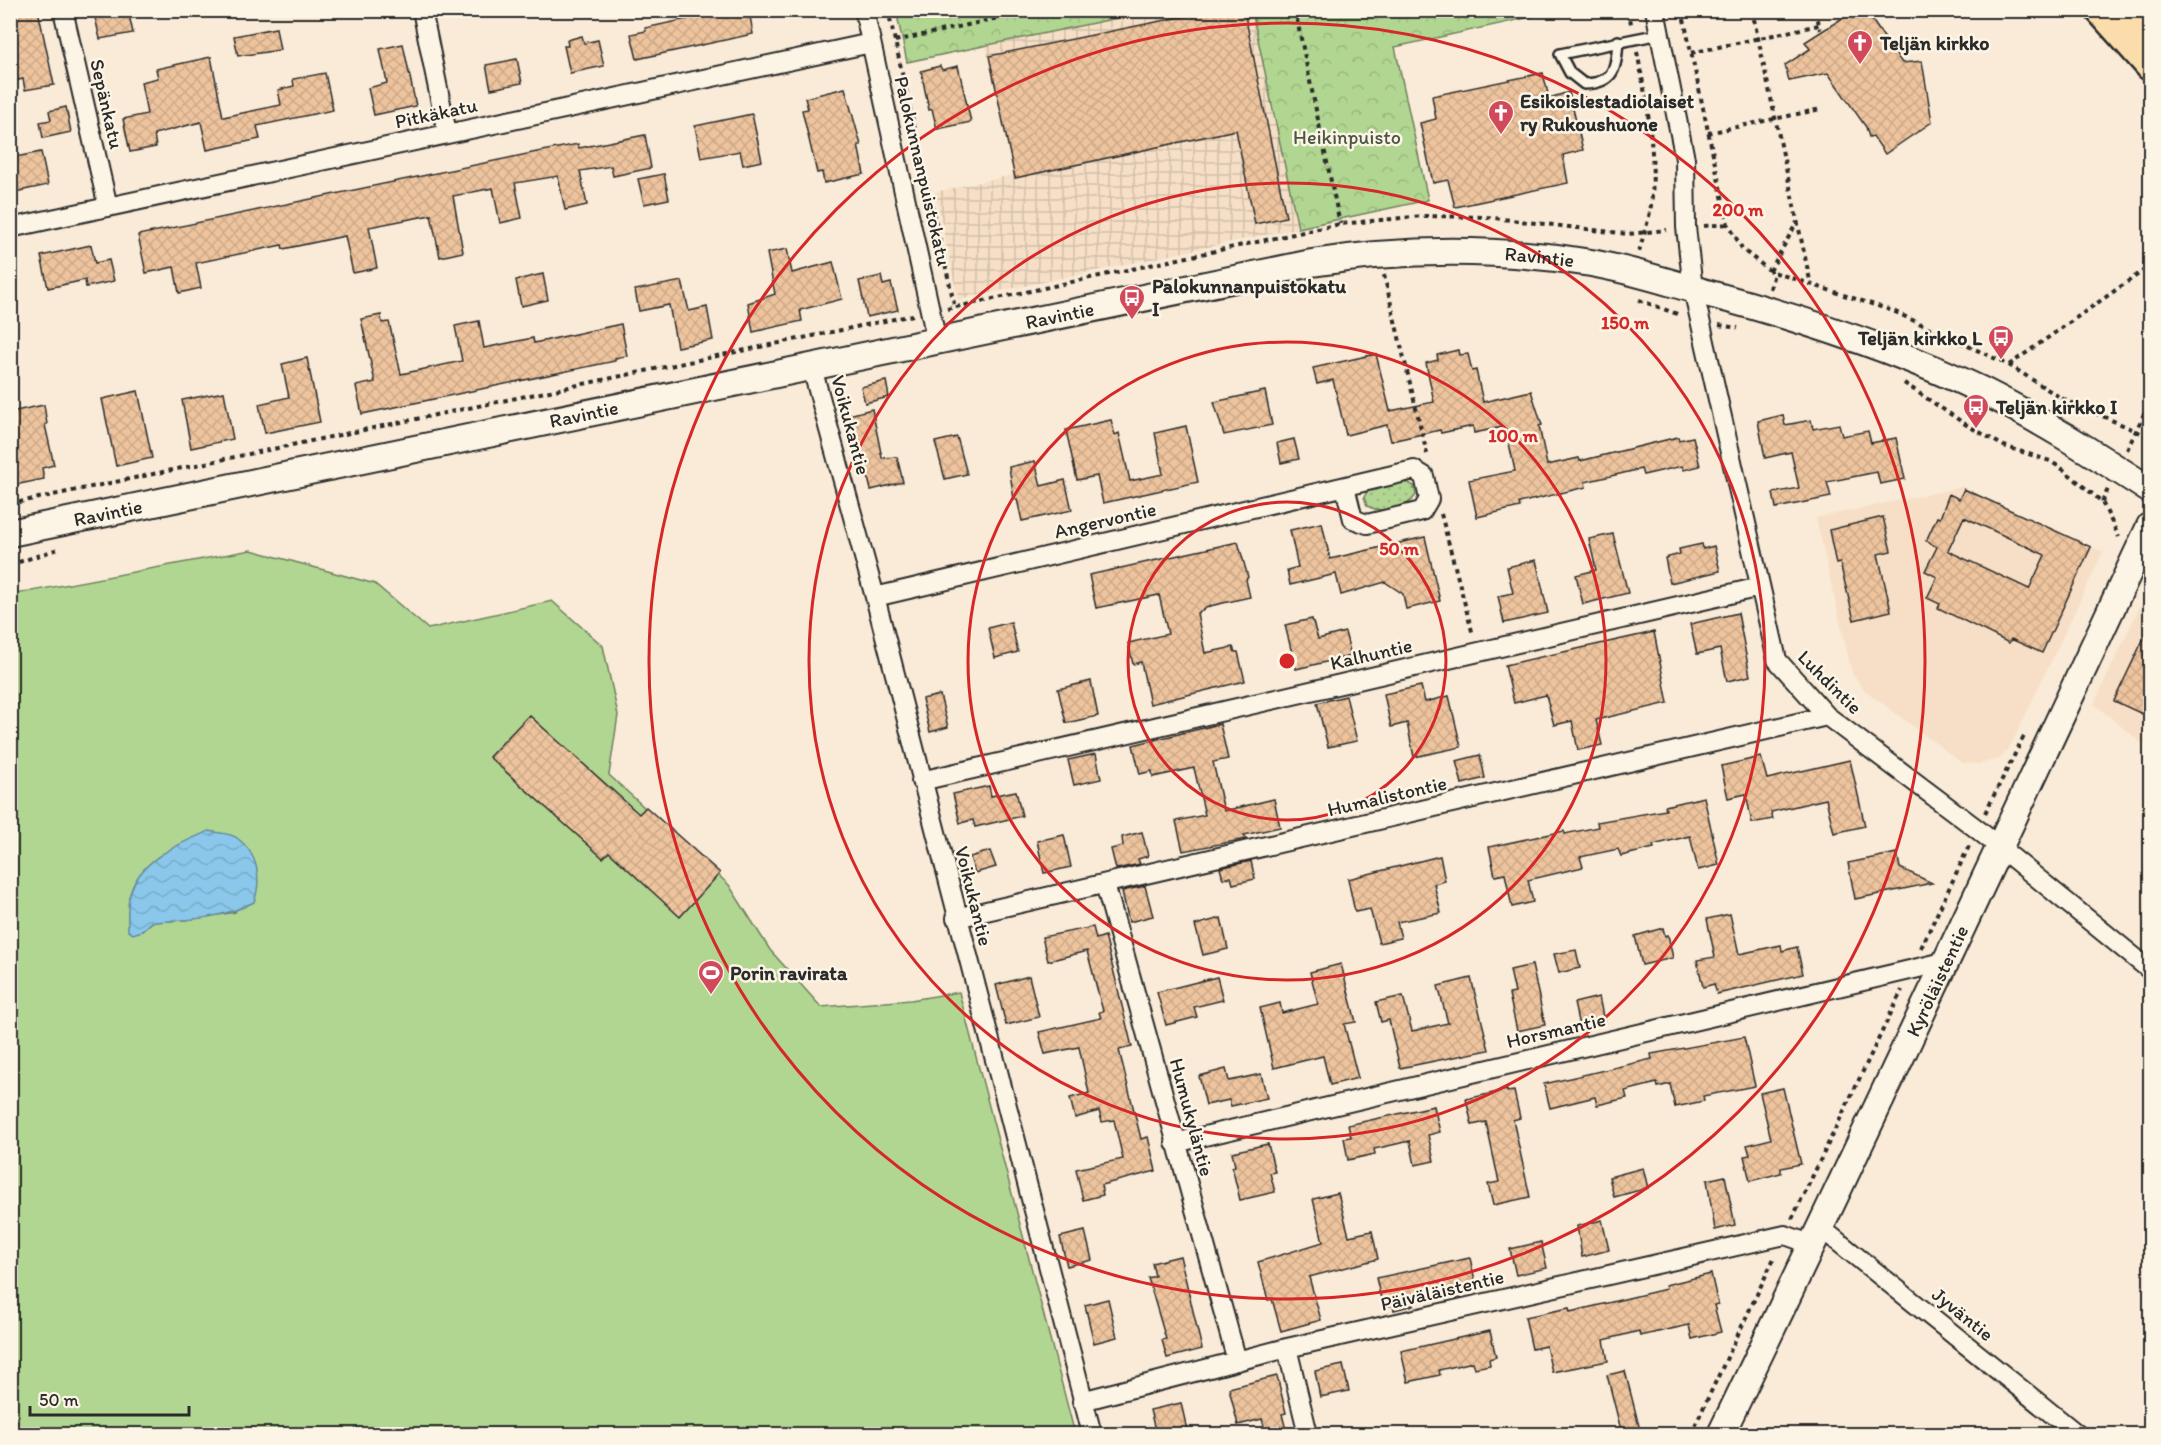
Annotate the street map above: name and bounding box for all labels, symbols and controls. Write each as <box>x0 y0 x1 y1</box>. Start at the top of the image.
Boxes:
church icon: Teljän kirkko <box>1845 28 1875 66</box>
place label: Teljän kirkko <box>1879 31 1989 56</box>
street label: Sepänkatu <box>85 57 129 151</box>
street label: Palokunnanpuistokatu <box>889 74 957 268</box>
place label: Esikoislestadiolaiset ry Rukoushuone <box>1520 89 1694 137</box>
street label: Pitkäkatu <box>393 93 479 133</box>
church icon: Esikoislestadiolaiset ry Rukoushuone <box>1486 98 1516 136</box>
park label: Heikinpuisto <box>1293 125 1401 149</box>
text: 200 m <box>1713 199 1764 221</box>
street label: Ravintie <box>1504 241 1576 272</box>
place label: Palokunnanpuistokatu I <box>1152 274 1347 321</box>
bus stop icon: Palokunnanpuistokatu I <box>1117 283 1147 321</box>
street label: Ravintie <box>1023 297 1096 334</box>
text: 150 m <box>1601 312 1650 334</box>
bus stop icon: Teljän kirkko L <box>1986 323 2016 361</box>
place label: Teljän kirkko L <box>1857 326 1983 351</box>
street label: Voikukantie <box>826 373 876 477</box>
bus stop icon: Teljän kirkko I <box>1961 392 1991 430</box>
street label: Ravintie <box>547 395 620 433</box>
place label: Teljän kirkko I <box>1995 395 2118 420</box>
text: 100 m <box>1488 425 1539 447</box>
street label: Ravintie <box>71 494 144 532</box>
street label: Angervontie <box>1052 497 1158 543</box>
text: 50 m <box>1379 538 1420 560</box>
street label: Kalhuntie <box>1328 633 1414 675</box>
street label: Luhdintie <box>1793 645 1867 719</box>
centre of rings <box>1277 651 1297 671</box>
street label: Humalistontie <box>1325 771 1449 821</box>
street label: Voikukantie <box>950 844 998 948</box>
street label: Kyröläistentie <box>1900 921 1973 1040</box>
sports icon: Porin ravirata <box>696 958 726 996</box>
place label: Porin ravirata <box>730 961 848 985</box>
street label: Horsmantie <box>1504 1007 1608 1053</box>
street label: Humukyläntie <box>1165 1055 1219 1179</box>
street label: Päiväläistentie <box>1378 1264 1506 1316</box>
street label: Jyväntie <box>1927 1282 1999 1346</box>
scale bar <box>30 1379 189 1417</box>
text: 50 m <box>39 1389 79 1411</box>

